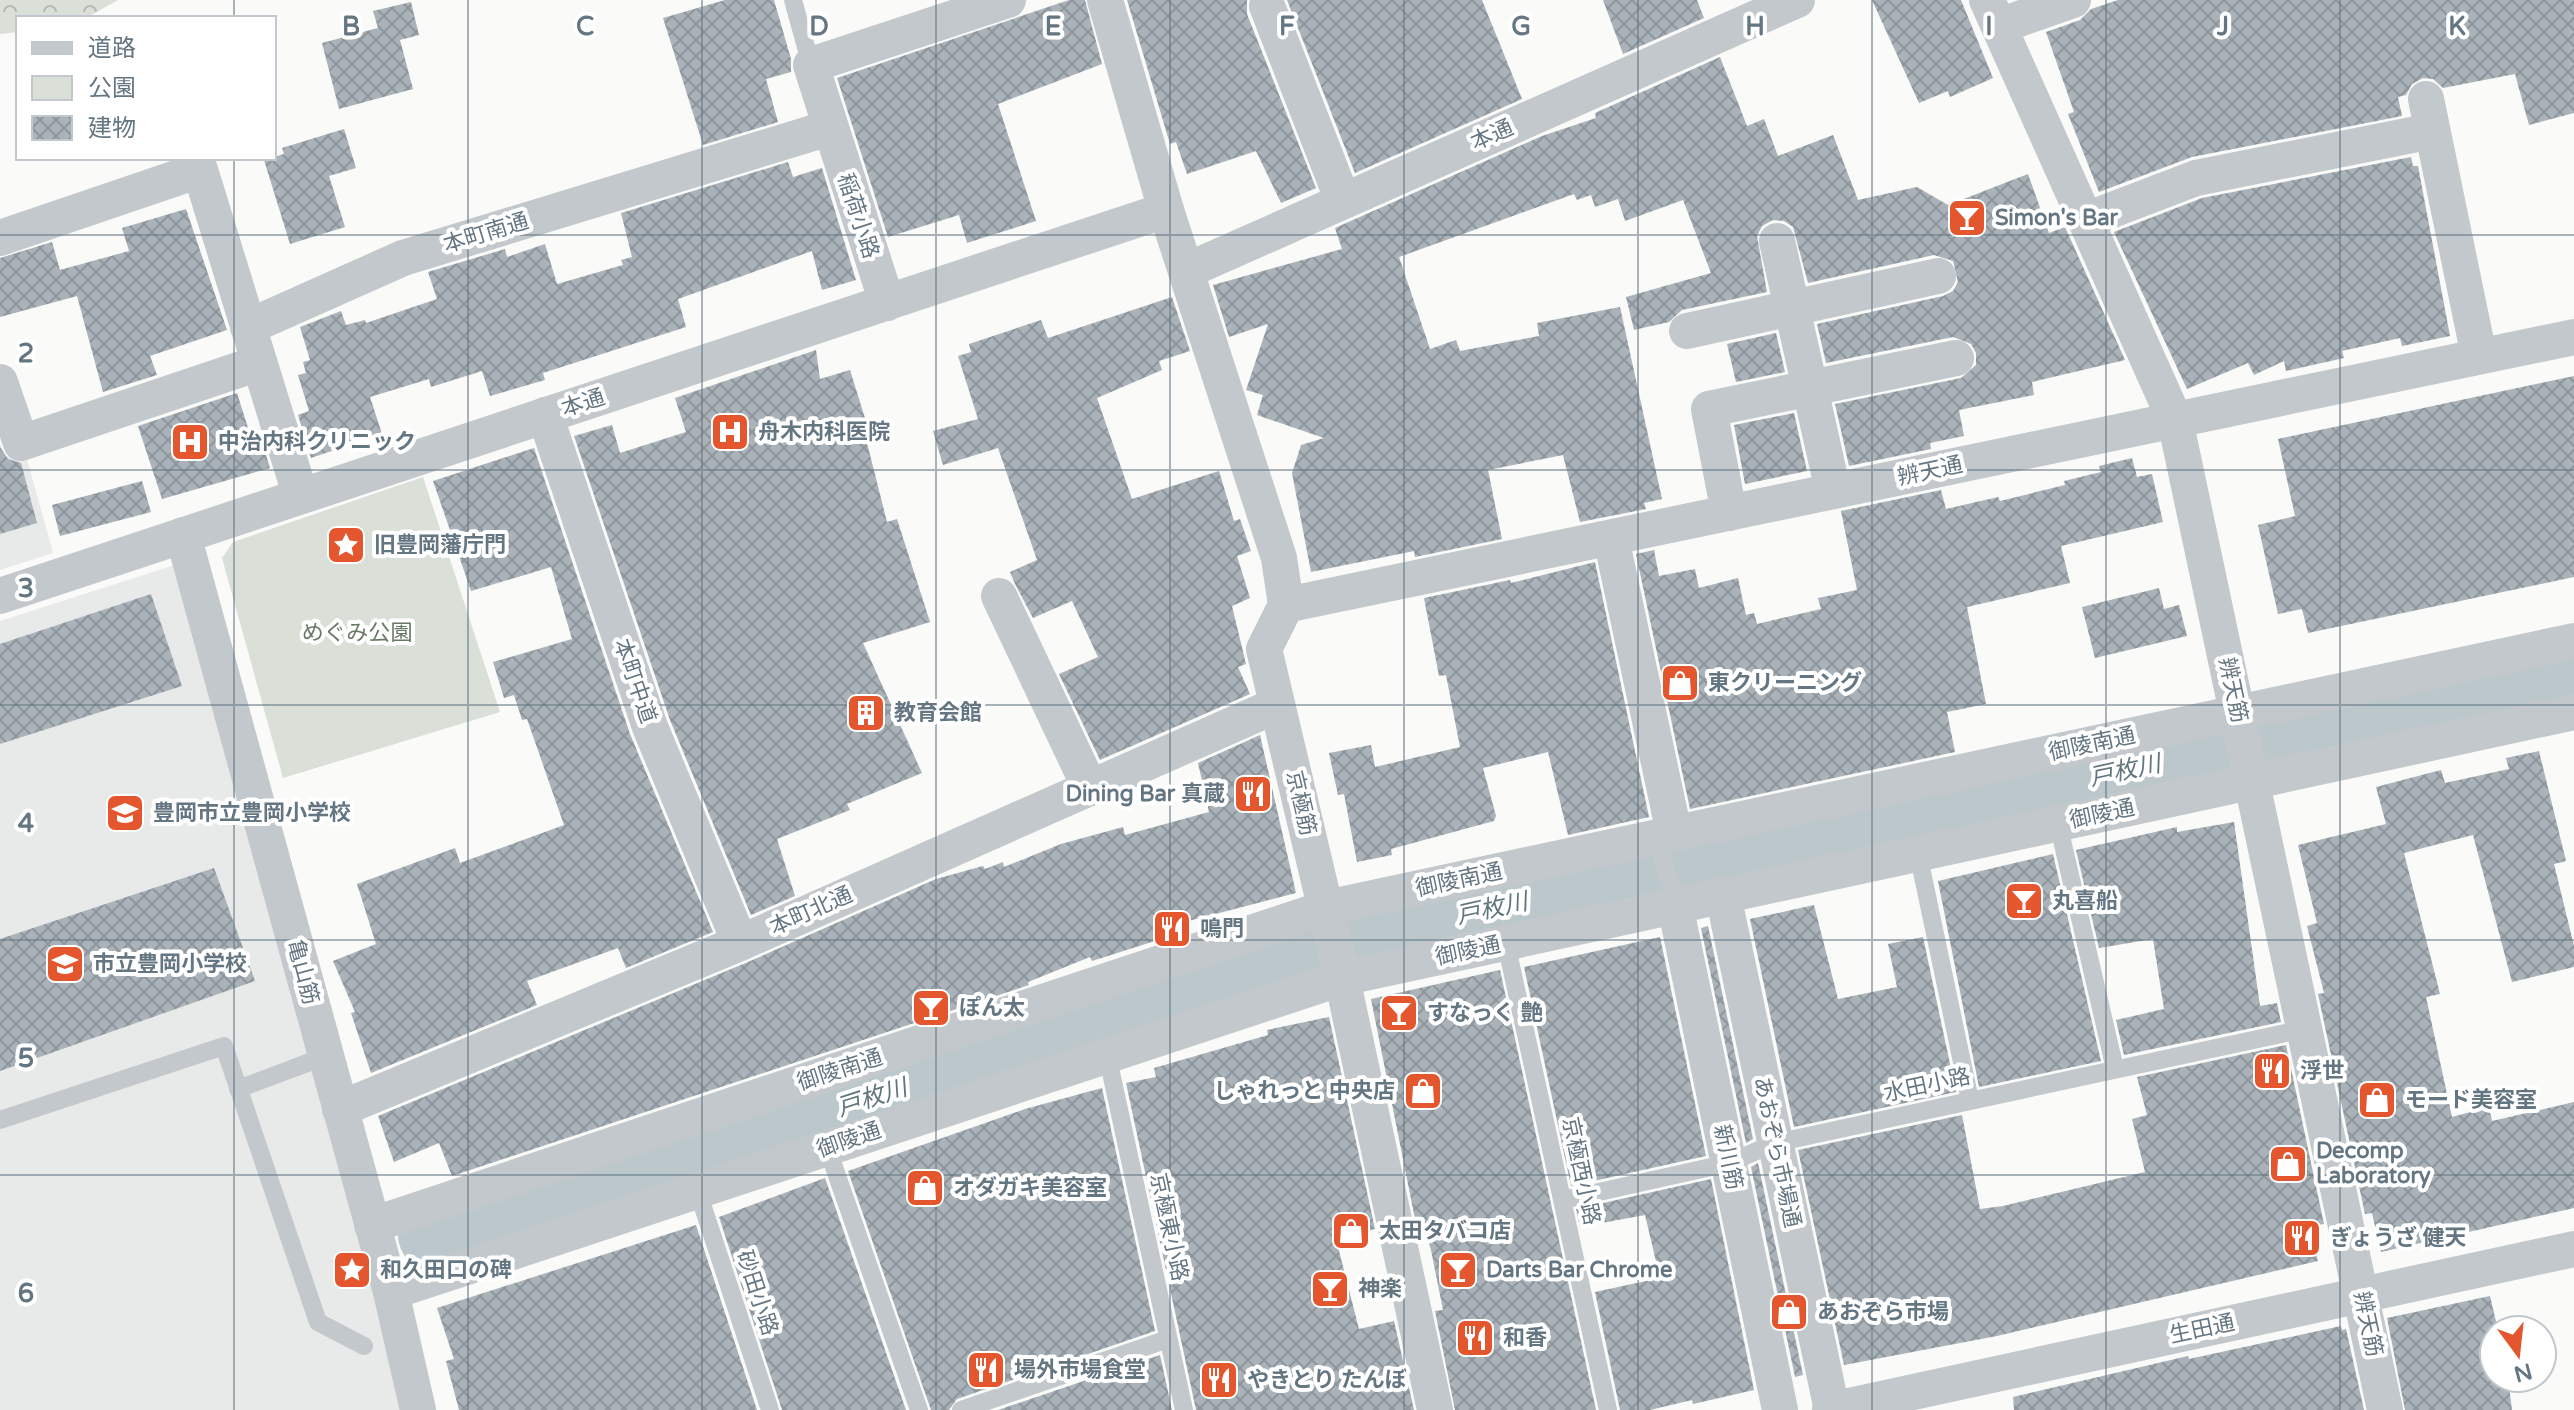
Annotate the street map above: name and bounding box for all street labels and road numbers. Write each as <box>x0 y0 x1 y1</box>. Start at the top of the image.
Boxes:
street label: 本通 <box>1467 114 1517 156</box>
street label: 稲荷小路 <box>832 170 884 262</box>
street label: 本町南通 <box>440 208 532 258</box>
street label: 本通 <box>558 384 608 422</box>
street label: 辨天通 <box>1895 451 1965 491</box>
street label: 本町中道 <box>608 635 662 727</box>
street label: 辨天筋 <box>2213 655 2253 725</box>
street label: 御陵南通 <box>2046 722 2138 766</box>
street label: 京極筋 <box>1281 768 1321 838</box>
street label: 御陵通 <box>2067 794 2137 834</box>
street label: 御陵南通 <box>1413 858 1505 902</box>
street label: 本町北通 <box>766 881 856 941</box>
street label: 御陵通 <box>1433 931 1503 971</box>
street label: 亀山筋 <box>282 937 324 1007</box>
street label: 御陵南通 <box>794 1044 886 1096</box>
street label: 水田小路 <box>1881 1063 1973 1107</box>
street label: あおぞら市場通 <box>1748 1074 1806 1230</box>
street label: 京極西小路 <box>1557 1114 1605 1228</box>
street label: 御陵通 <box>814 1117 884 1163</box>
street label: 新川筋 <box>1708 1122 1748 1192</box>
street label: 京極東小路 <box>1145 1170 1193 1284</box>
street label: 砂田小路 <box>731 1247 783 1339</box>
street label: 辨天筋 <box>2348 1289 2388 1359</box>
street label: 生田通 <box>2167 1309 2237 1349</box>

